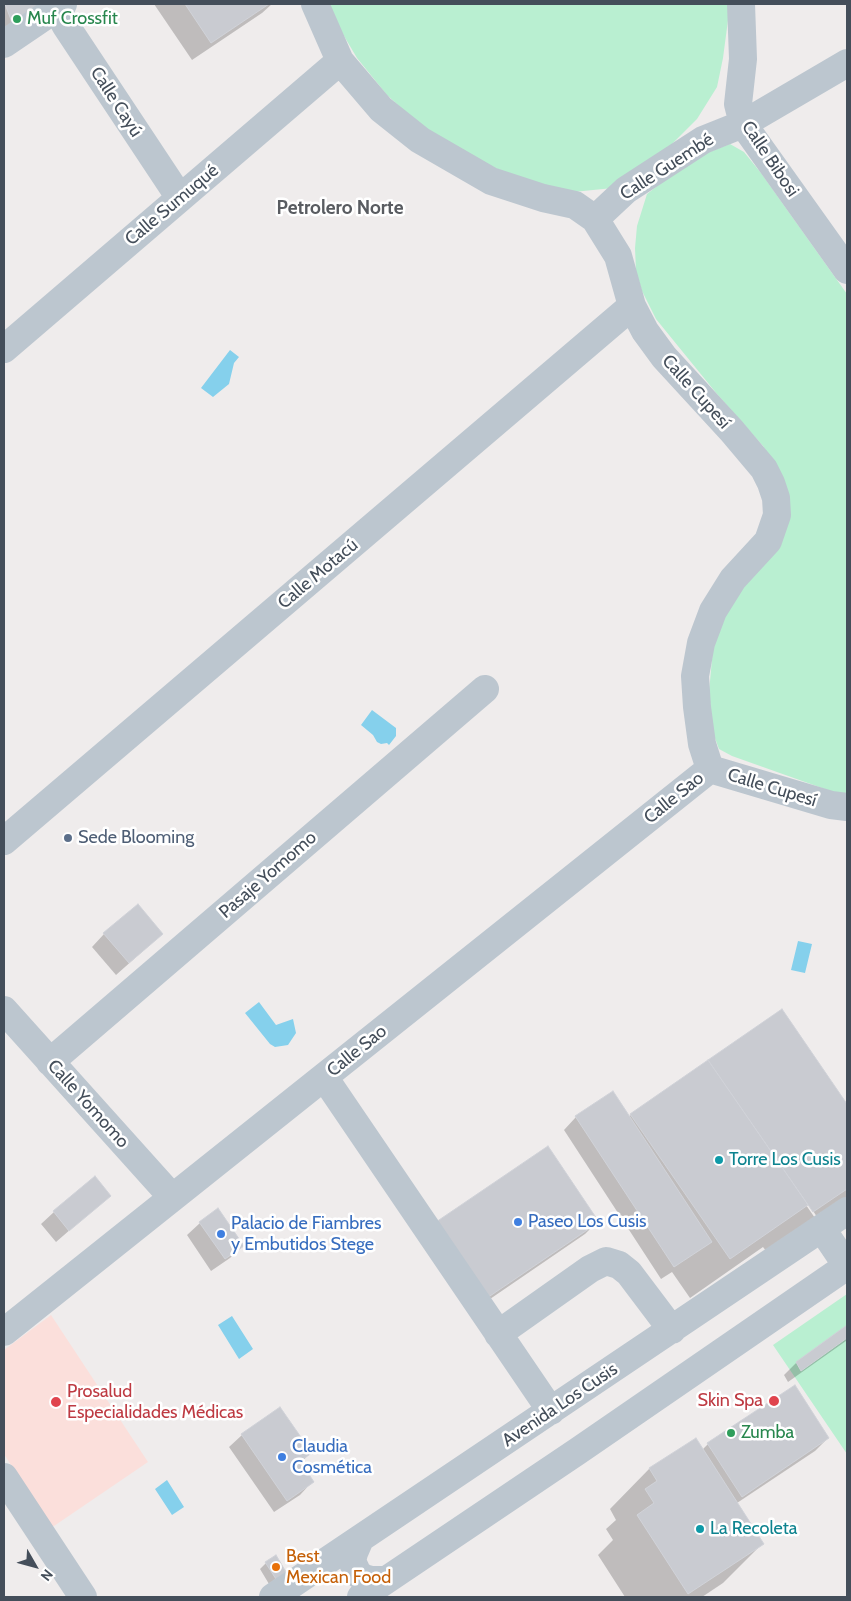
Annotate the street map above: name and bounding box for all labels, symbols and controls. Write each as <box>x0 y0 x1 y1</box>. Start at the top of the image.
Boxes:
place label: Muf Crossfit <box>27 8 118 30</box>
marker: Muf Crossfit <box>11 13 23 25</box>
street label: Calle Cayú <box>85 63 147 141</box>
street label: Calle Bibosi <box>737 117 803 201</box>
street label: Calle Guembé <box>616 129 718 205</box>
street label: Calle Sumuqué <box>121 160 223 250</box>
district label: Petrolero Norte <box>277 197 403 219</box>
street label: Calle Cupesí <box>657 351 735 433</box>
street label: Calle Motacú <box>274 534 362 614</box>
street label: Calle Cupesí <box>725 764 819 812</box>
street label: Calle Sao <box>640 767 708 829</box>
place label: Sede Blooming <box>78 827 194 849</box>
street label: Pasaje Yomomo <box>215 827 321 923</box>
marker: Sede Blooming <box>62 832 74 844</box>
street label: Calle Sao <box>323 1020 391 1082</box>
street label: Calle Yomomo <box>43 1055 133 1153</box>
place label: Torre Los Cusis <box>729 1149 841 1171</box>
marker: Torre Los Cusis <box>713 1154 725 1166</box>
place label: Paseo Los Cusis <box>528 1211 647 1233</box>
place label: Palacio de Fiambres y Embutidos Stege <box>231 1213 381 1256</box>
marker: Paseo Los Cusis <box>512 1216 524 1228</box>
marker: Palacio de Fiambres y Embutidos Stege <box>215 1228 227 1240</box>
street label: Avenida Los Cusis <box>498 1359 622 1451</box>
place label: Prosalud Especialidades Médicas <box>67 1381 243 1424</box>
place label: Skin Spa <box>698 1390 763 1412</box>
marker: Skin Spa <box>767 1394 781 1408</box>
marker: Prosalud Especialidades Médicas <box>49 1395 63 1409</box>
place label: Zumba <box>741 1422 794 1444</box>
marker: Zumba <box>725 1427 737 1439</box>
place label: Claudia Cosmética <box>292 1436 372 1478</box>
marker: Claudia Cosmética <box>276 1451 288 1463</box>
place label: La Recoleta <box>710 1518 797 1540</box>
marker: La Recoleta <box>694 1523 706 1535</box>
north arrow <box>10 1541 60 1591</box>
place label: Best Mexican Food <box>286 1546 391 1588</box>
marker: Best Mexican Food <box>270 1561 282 1573</box>
text: N <box>37 1566 57 1585</box>

